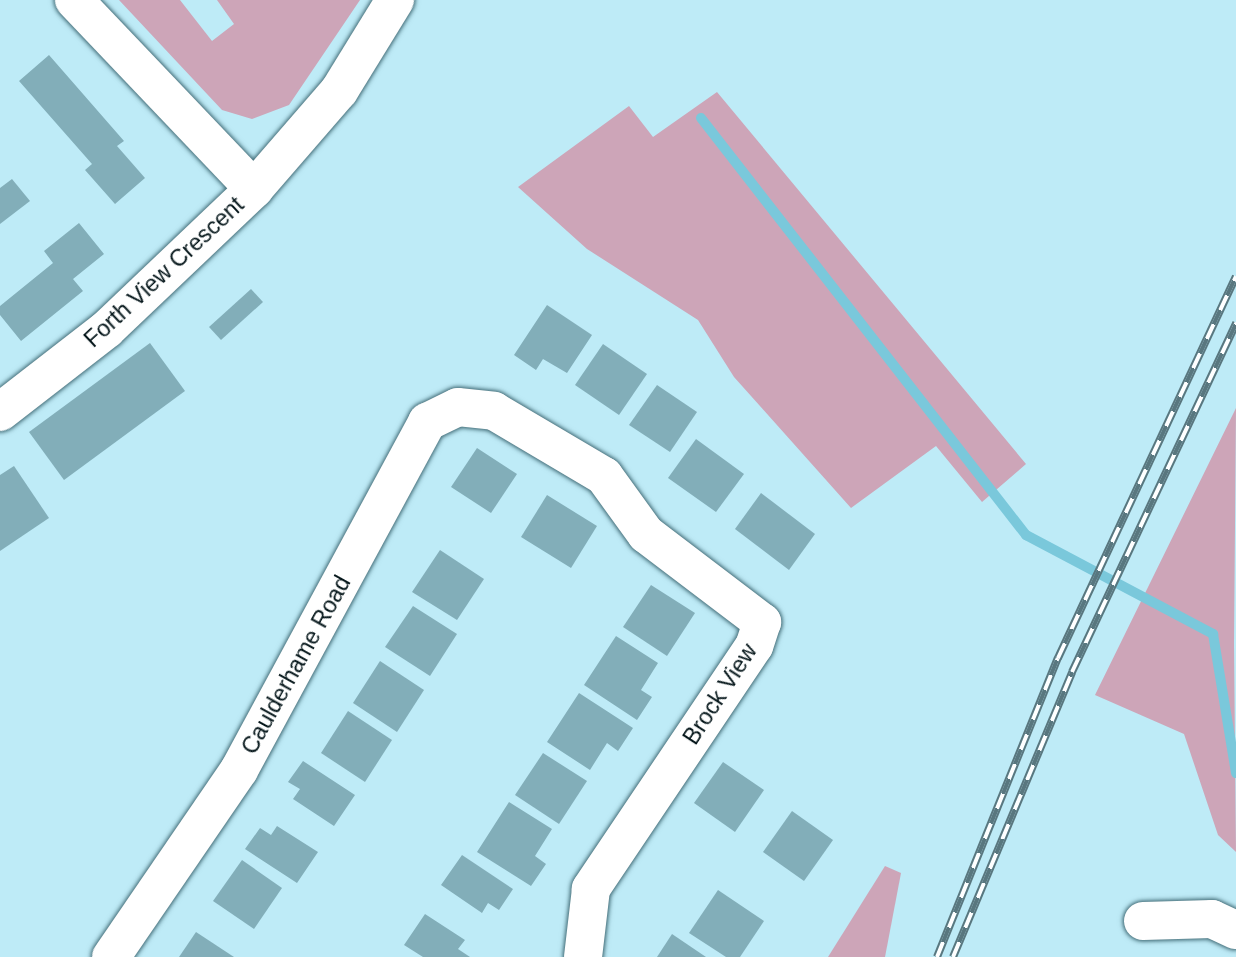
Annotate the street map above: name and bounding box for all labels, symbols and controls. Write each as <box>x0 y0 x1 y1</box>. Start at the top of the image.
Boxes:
street label: Forth View Crescent <box>79 191 249 353</box>
street label: Caulderhame Road <box>236 571 356 759</box>
street label: Brock View <box>677 638 763 750</box>

